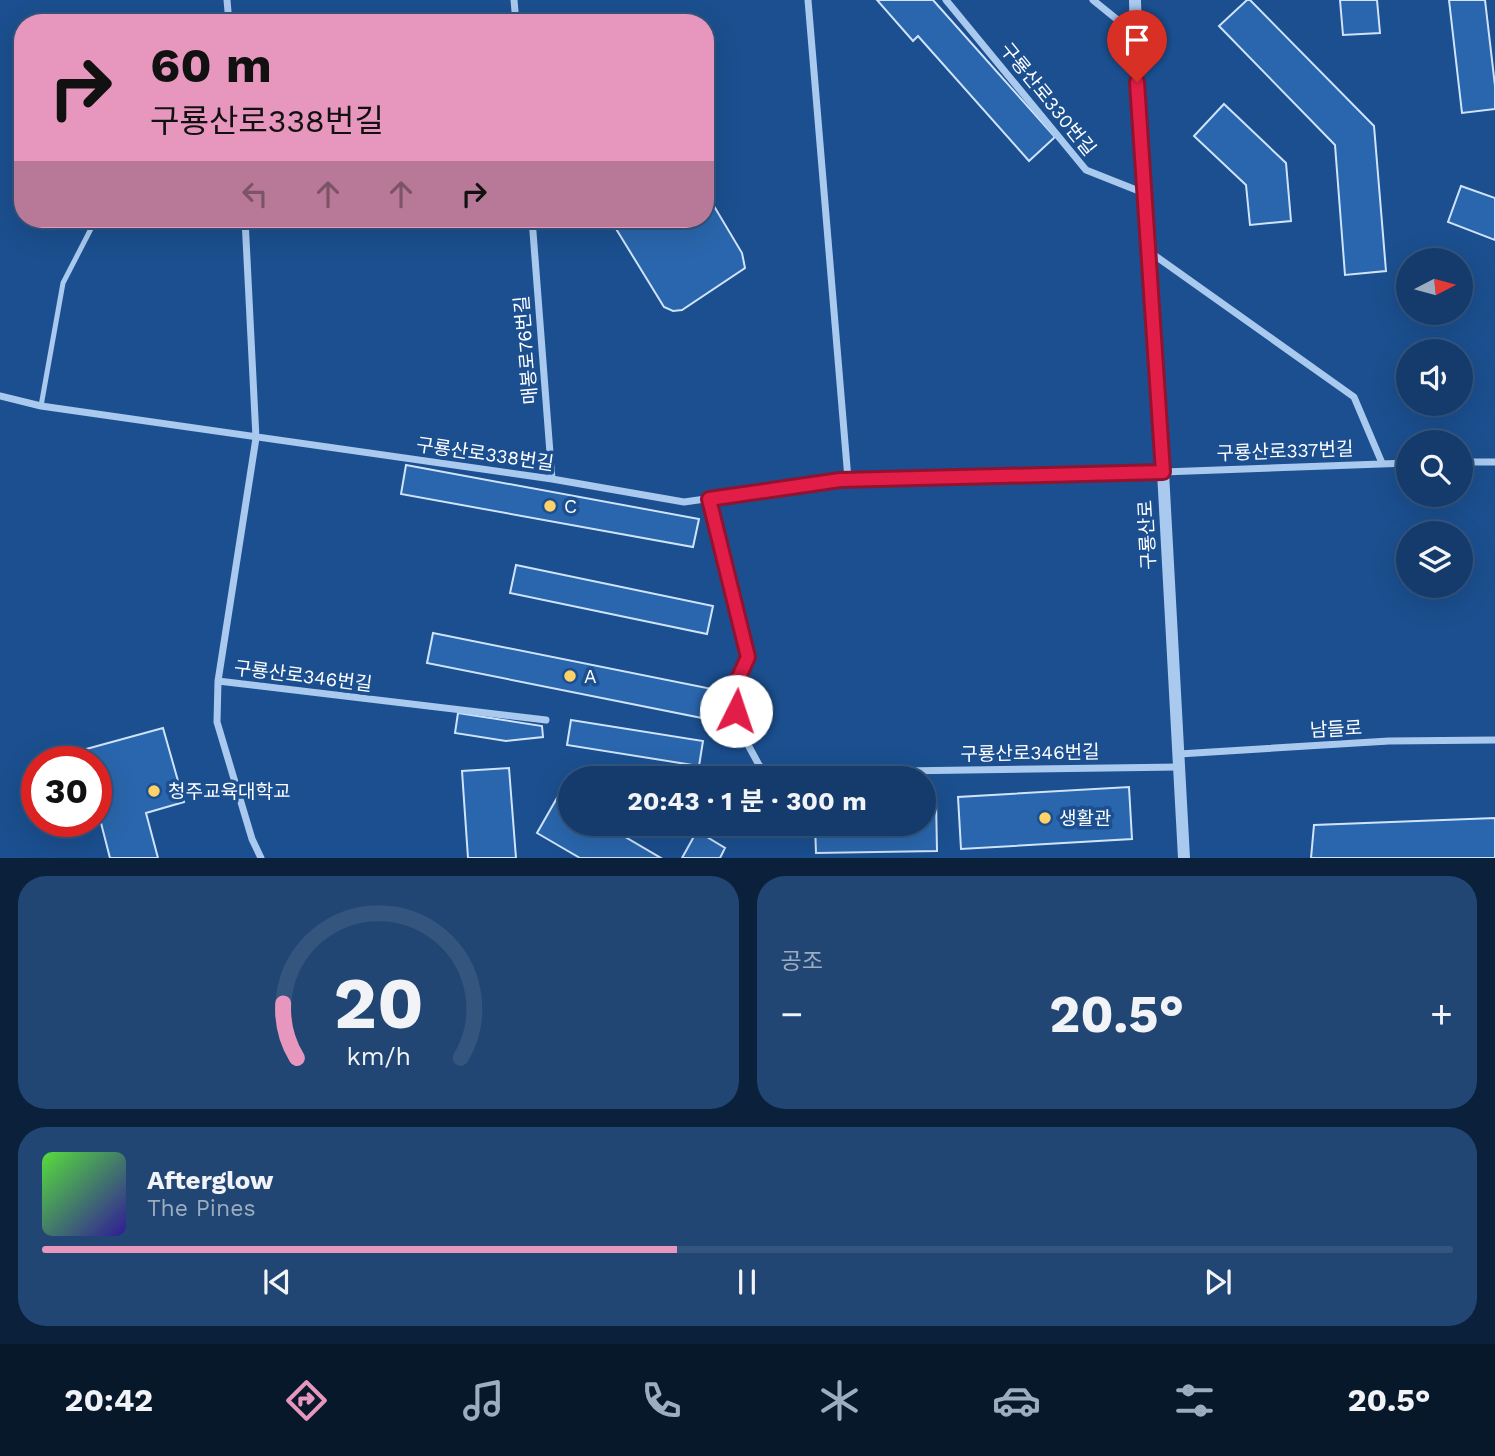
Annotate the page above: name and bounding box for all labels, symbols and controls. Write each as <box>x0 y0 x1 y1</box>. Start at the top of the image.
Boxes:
pin <box>1107 10 1167 82</box>
icon: arrive <box>1118 21 1156 59</box>
text: 60 m <box>150 36 272 94</box>
street label: 구룡산로330번길 <box>995 38 1101 160</box>
icon: right <box>35 42 126 133</box>
text: 구룡산로338번길 <box>150 102 384 140</box>
icon: left <box>236 175 274 213</box>
icon: ahead <box>309 175 347 213</box>
icon: ahead <box>382 175 420 213</box>
icon: right <box>455 175 493 213</box>
north arrow <box>1396 248 1474 326</box>
map controls <box>1396 248 1473 598</box>
street label: 매봉로76번길 <box>510 295 542 405</box>
button: sound <box>1396 339 1473 416</box>
button: search <box>1396 430 1473 507</box>
street label: 구룡산로338번길 <box>415 433 555 475</box>
street label: 구룡산로337번길 <box>1216 437 1354 465</box>
place label: C <box>564 495 577 518</box>
marker: C <box>542 498 558 514</box>
street label: 구룡산로 <box>1134 499 1160 571</box>
button: layers <box>1396 521 1473 598</box>
street label: 구룡산로346번길 <box>233 656 373 696</box>
place label: A <box>584 665 597 688</box>
marker: A <box>562 668 578 684</box>
position arrow <box>699 674 773 748</box>
street label: 남들로 <box>1309 716 1363 742</box>
street label: 구룡산로346번길 <box>960 740 1100 766</box>
speed limit sign: 30 <box>21 746 112 837</box>
place label: 청주교육대학교 <box>168 780 290 803</box>
marker: 청주교육대학교 <box>146 783 162 799</box>
text: 20:43 · 1 분 · 300 m <box>627 786 867 816</box>
place label: 생활관 <box>1059 807 1111 830</box>
marker: 생활관 <box>1037 810 1053 826</box>
text: 공조 <box>781 948 823 975</box>
text: 20 <box>333 961 423 1047</box>
text: 20.5° <box>1049 984 1184 1045</box>
text: − <box>781 992 803 1036</box>
text: + <box>1430 992 1453 1036</box>
text: km/h <box>346 1042 410 1071</box>
text: Afterglow <box>147 1165 273 1195</box>
text: The Pines <box>147 1195 256 1222</box>
icon: previous <box>258 1263 296 1301</box>
icon: pause <box>728 1263 766 1301</box>
icon: next <box>1199 1263 1237 1301</box>
icon: directions <box>282 1376 331 1425</box>
icon: music <box>459 1376 508 1425</box>
icon: phone <box>637 1376 686 1425</box>
icon: climate <box>815 1376 864 1425</box>
icon: car <box>992 1376 1041 1425</box>
icon: filters <box>1170 1376 1219 1425</box>
text: 20:42 <box>64 1381 153 1419</box>
text: 20.5° <box>1348 1381 1431 1419</box>

